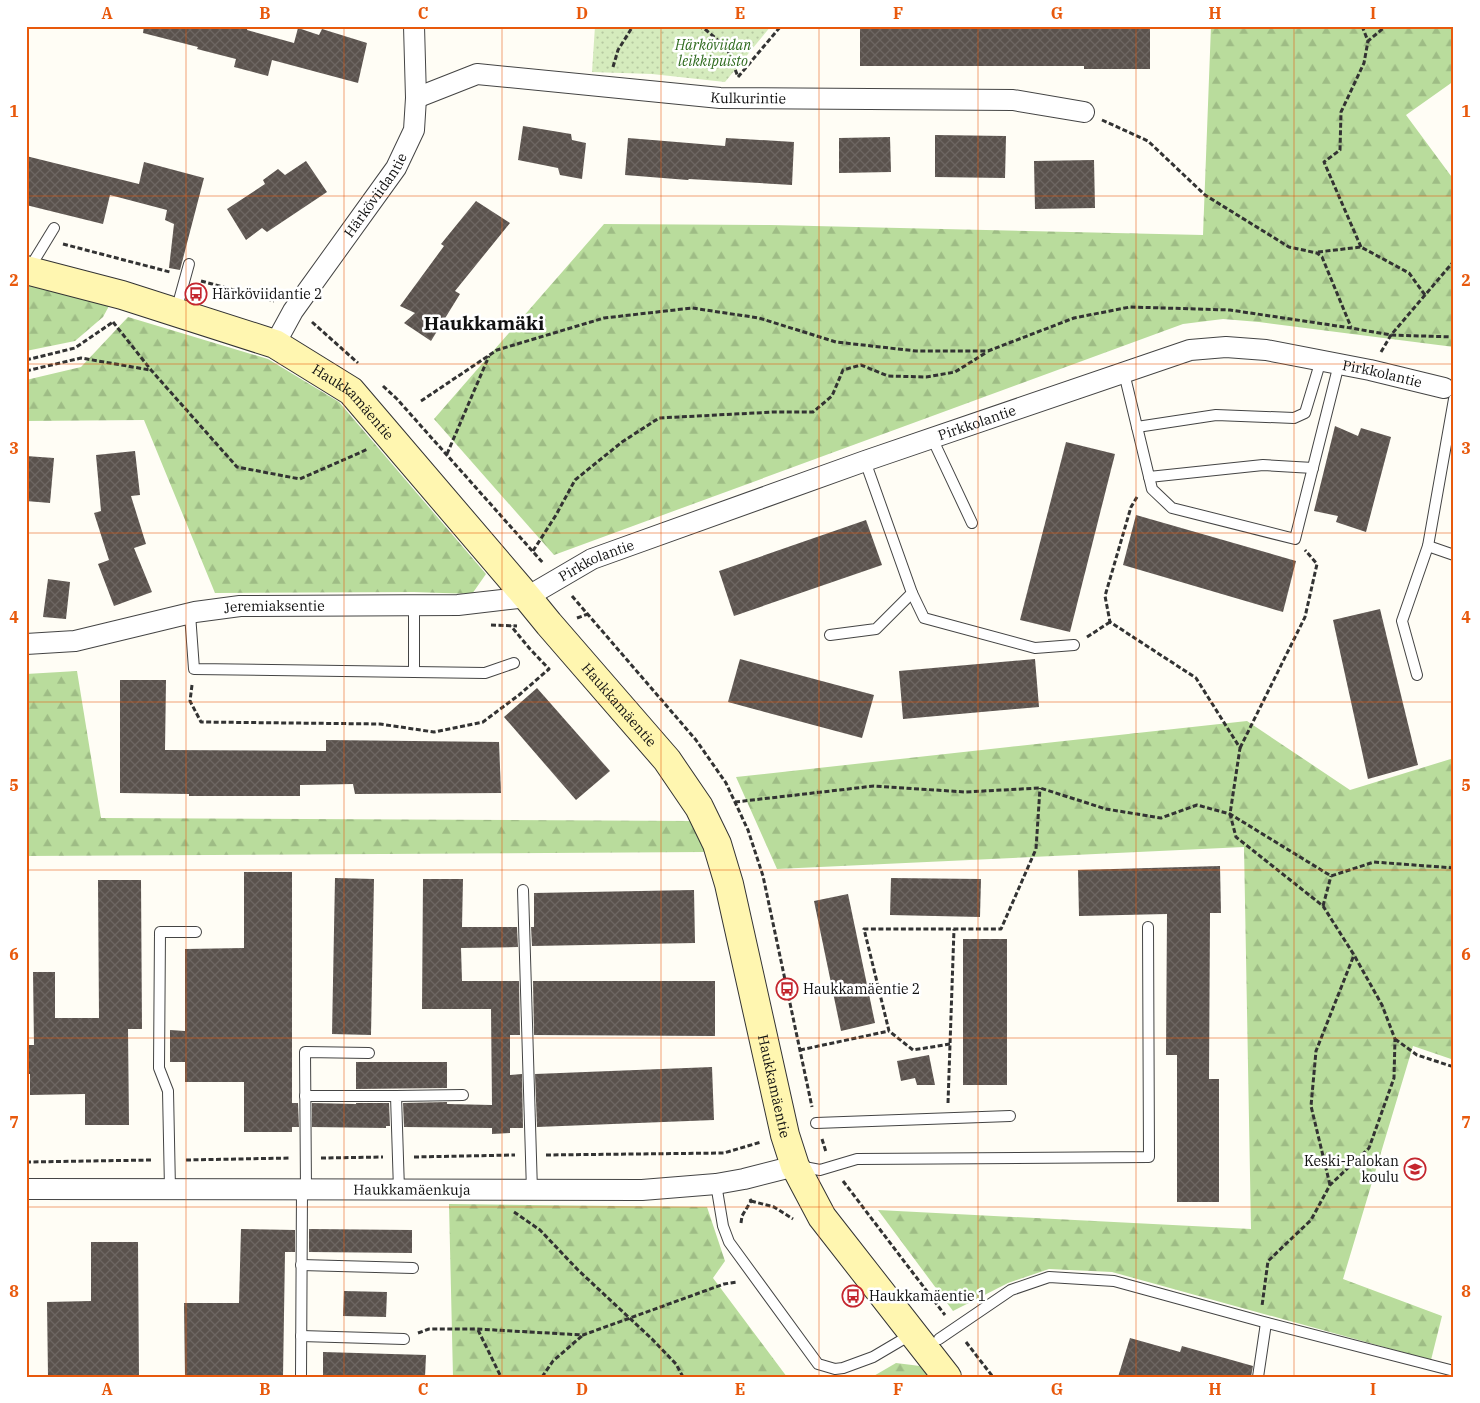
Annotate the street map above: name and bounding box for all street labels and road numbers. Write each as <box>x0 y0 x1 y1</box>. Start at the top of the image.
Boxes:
street label: Kulkurintie <box>710 88 786 107</box>
street label: Härköviidantie <box>340 150 411 241</box>
street label: Pirkkolantie <box>1341 356 1424 391</box>
street label: Haukkamäentie <box>309 360 398 444</box>
street label: Pirkkolantie <box>936 401 1018 444</box>
street label: Pirkkolantie <box>555 536 636 586</box>
street label: Jeremiaksentie <box>222 597 325 617</box>
street label: Haukkamäentie <box>578 659 661 751</box>
street label: Haukkamäentie <box>754 1033 794 1140</box>
street label: Haukkamäenkuja <box>353 1181 471 1199</box>

